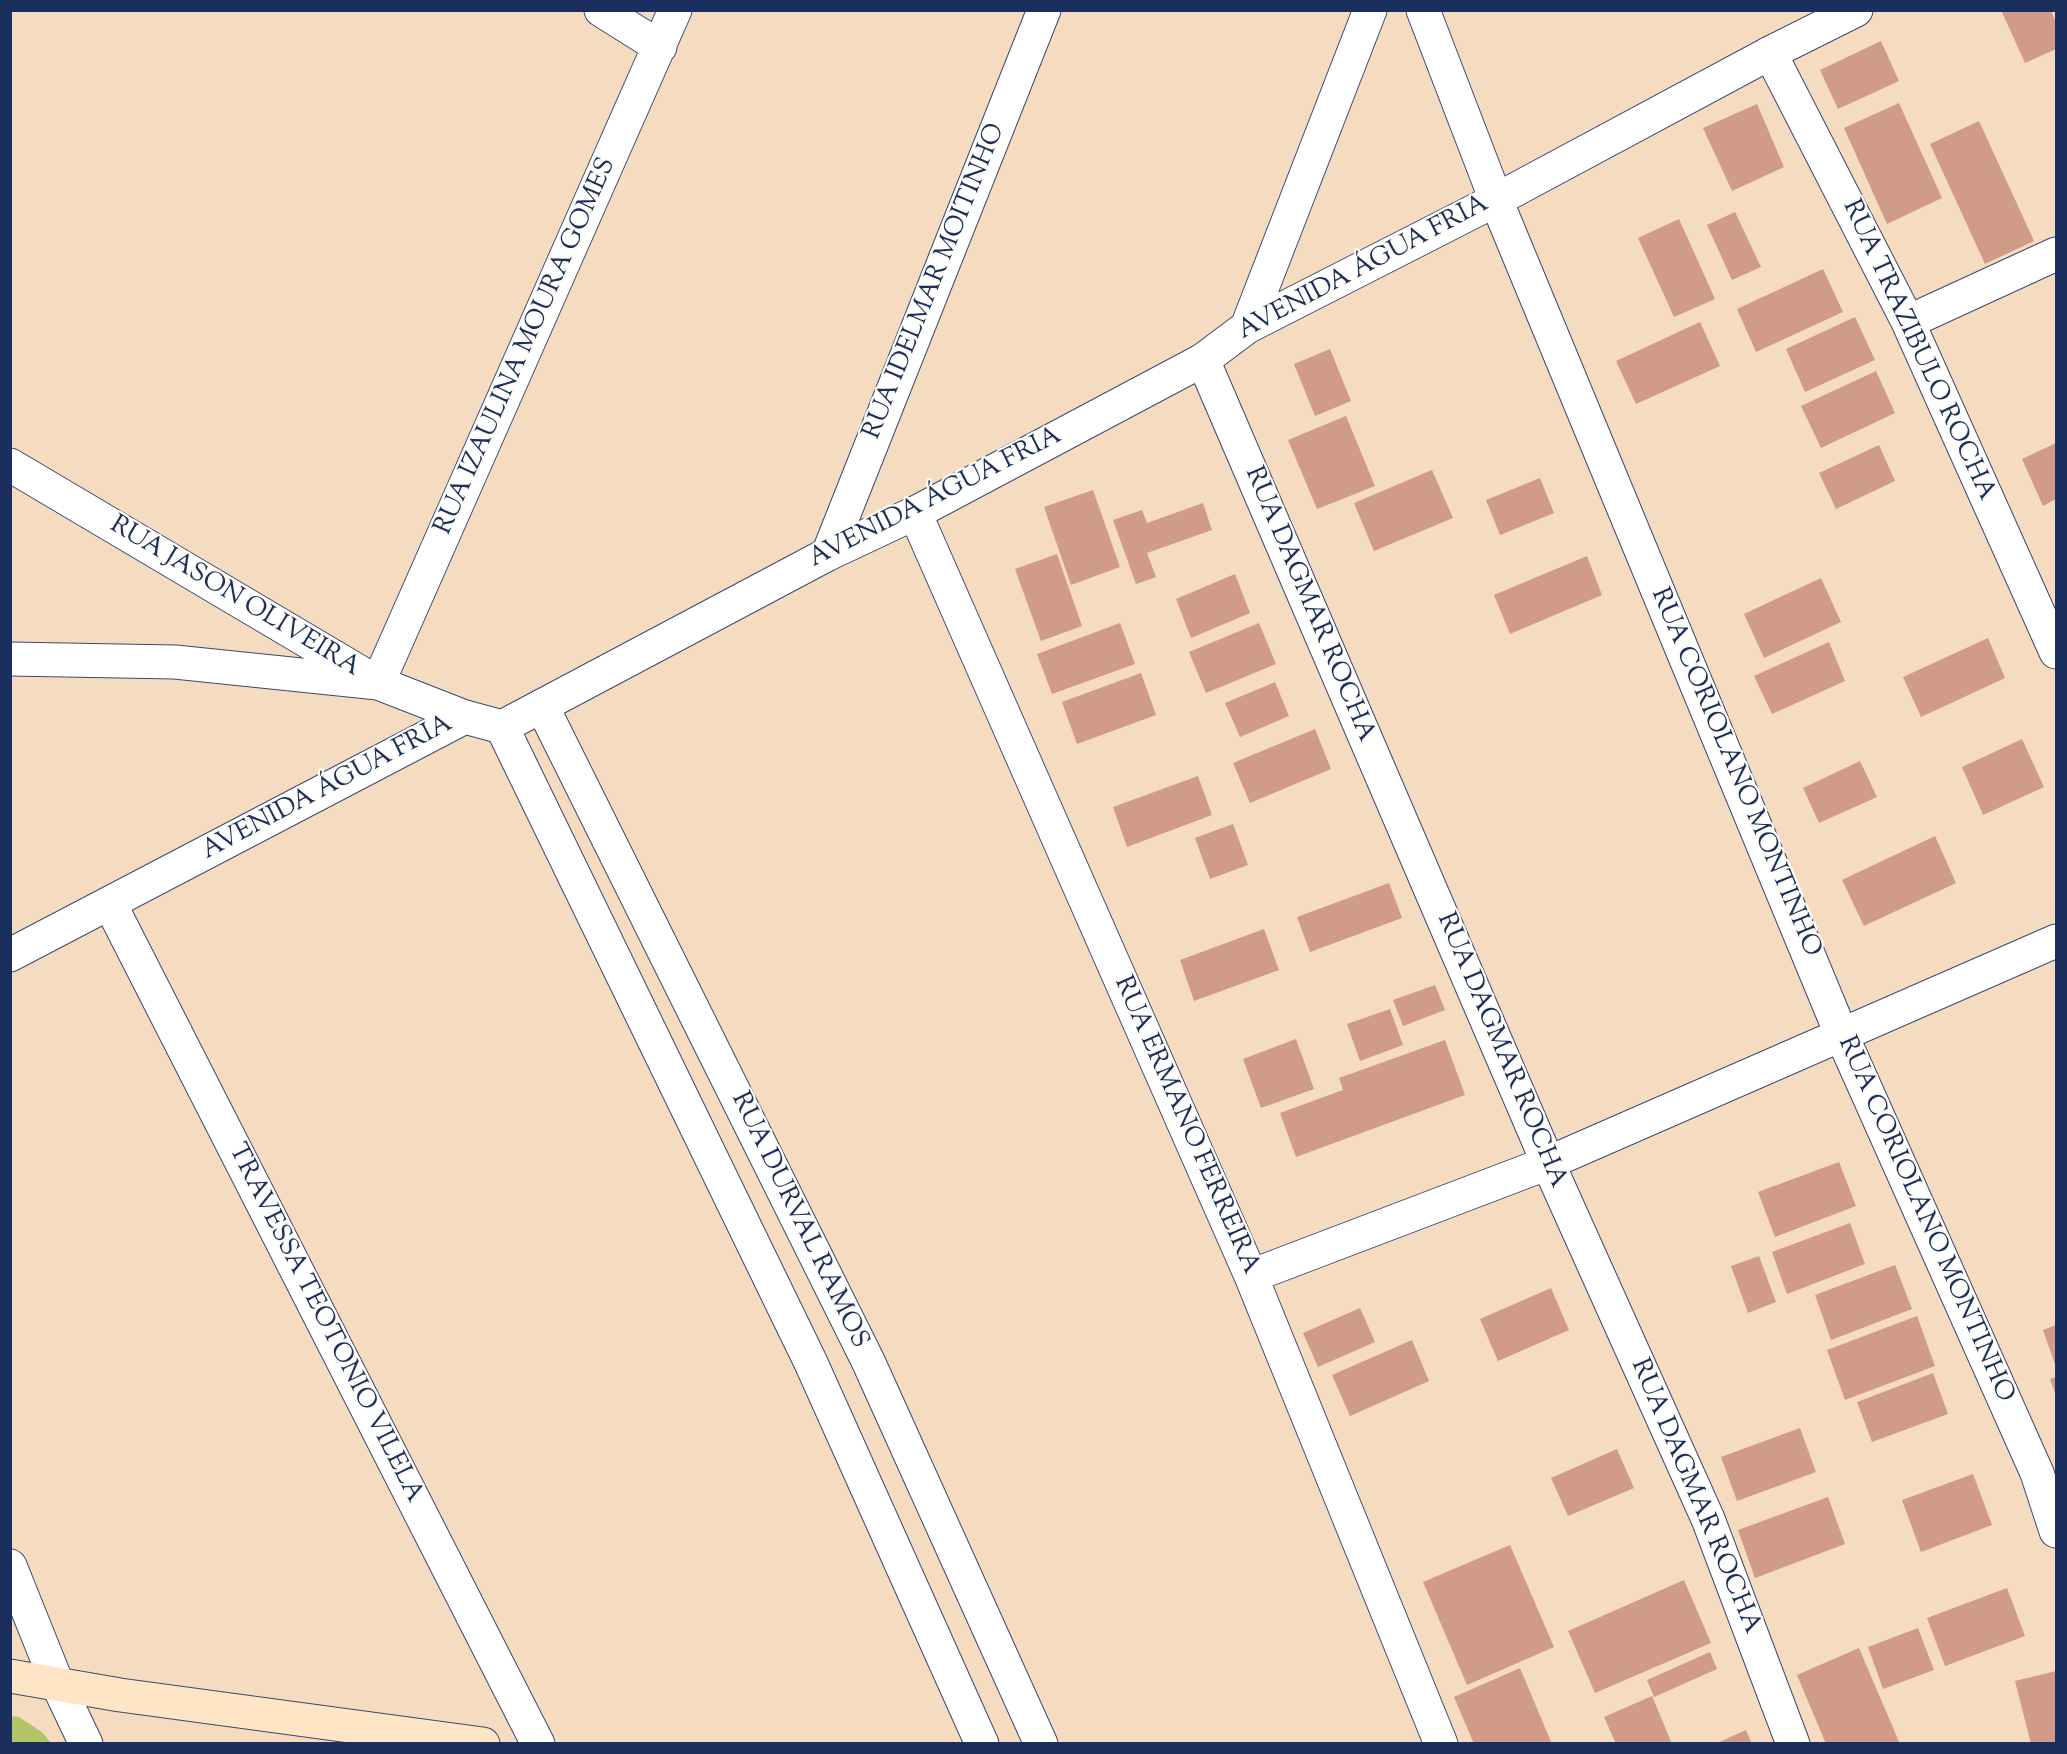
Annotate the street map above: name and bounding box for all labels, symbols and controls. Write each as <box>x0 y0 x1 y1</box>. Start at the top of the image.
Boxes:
street label: RUA IDELMAR MOITINHO <box>858 120 1014 444</box>
street label: RUA IZAULINA MOURA GOMES <box>430 154 624 540</box>
street label: AVENIDA ÁGUA FRIA <box>1233 190 1495 348</box>
street label: RUA TRAZIBULO ROCHA <box>1833 196 2001 506</box>
street label: AVENIDA ÁGUA FRIA <box>804 422 1068 576</box>
street label: RUA DAGMAR ROCHA <box>1236 463 1380 747</box>
street label: RUA JASON OLIVEIRA <box>103 511 365 685</box>
street label: RUA CORIOLANO MONTINHO <box>1642 584 1826 962</box>
street label: AVENIDA ÁGUA FRIA <box>197 710 459 868</box>
street label: RUA DAGMAR ROCHA <box>1428 909 1572 1193</box>
street label: RUA ERMANO FERREIRA <box>1105 972 1265 1280</box>
street label: RUA CORIOLANO MONTINHO <box>1829 1032 2019 1408</box>
street label: RUA DURVAL RAMOS <box>722 1088 874 1354</box>
street label: TRAVESSA TEOTONIO VILELA <box>220 1139 428 1509</box>
street label: RUA DAGMAR ROCHA <box>1622 1355 1766 1639</box>

